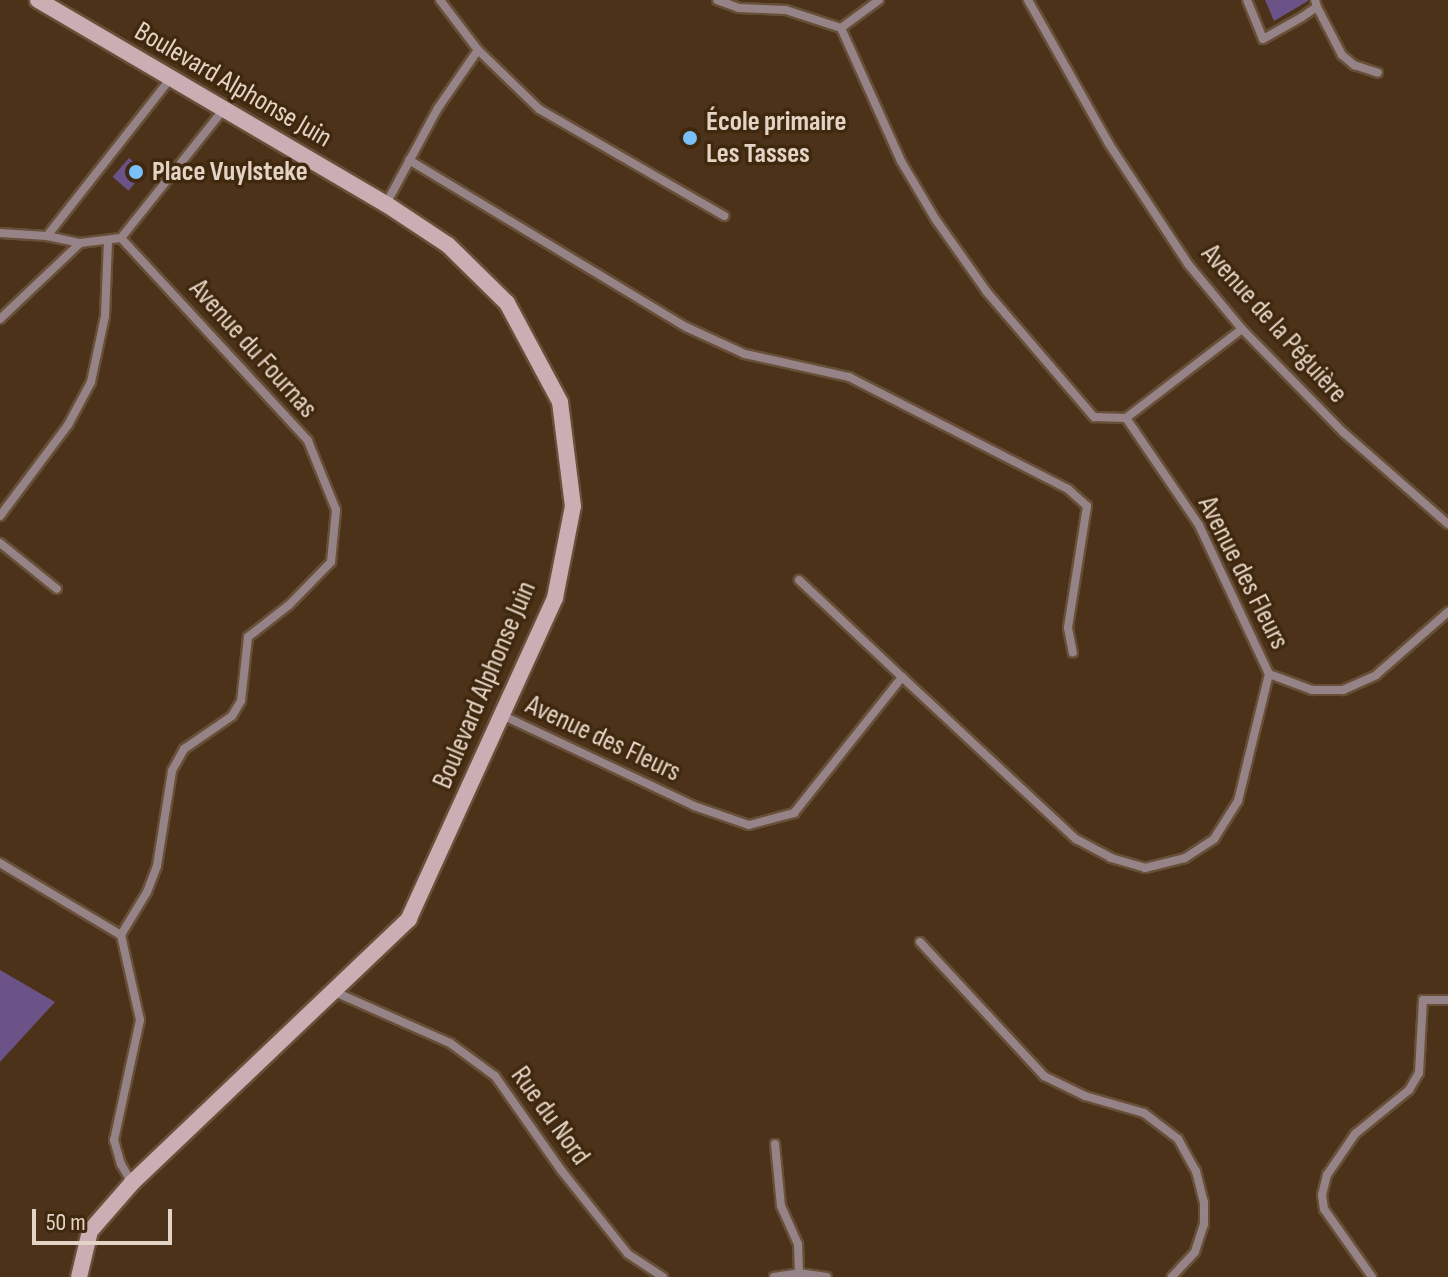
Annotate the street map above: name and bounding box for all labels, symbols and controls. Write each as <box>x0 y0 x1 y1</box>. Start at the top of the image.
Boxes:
street label: Boulevard Alphonse Juin <box>128 15 338 155</box>
place label: École primaire Les Tasses <box>706 105 846 171</box>
marker: École primaire Les Tasses <box>681 129 699 147</box>
place label: Place Vuylsteke <box>152 155 308 189</box>
marker: Place Vuylsteke <box>127 163 145 181</box>
street label: Avenue de la Péguière <box>1194 238 1354 410</box>
street label: Avenue du Fournas <box>182 273 324 425</box>
street label: Avenue des Fleurs <box>1190 491 1296 655</box>
street label: Boulevard Alphonse Juin <box>426 576 544 794</box>
street label: Avenue des Fleurs <box>520 689 686 789</box>
street label: Rue du Nord <box>503 1060 597 1172</box>
scale bar <box>36 1193 176 1243</box>
text: 50 m <box>46 1208 86 1237</box>

